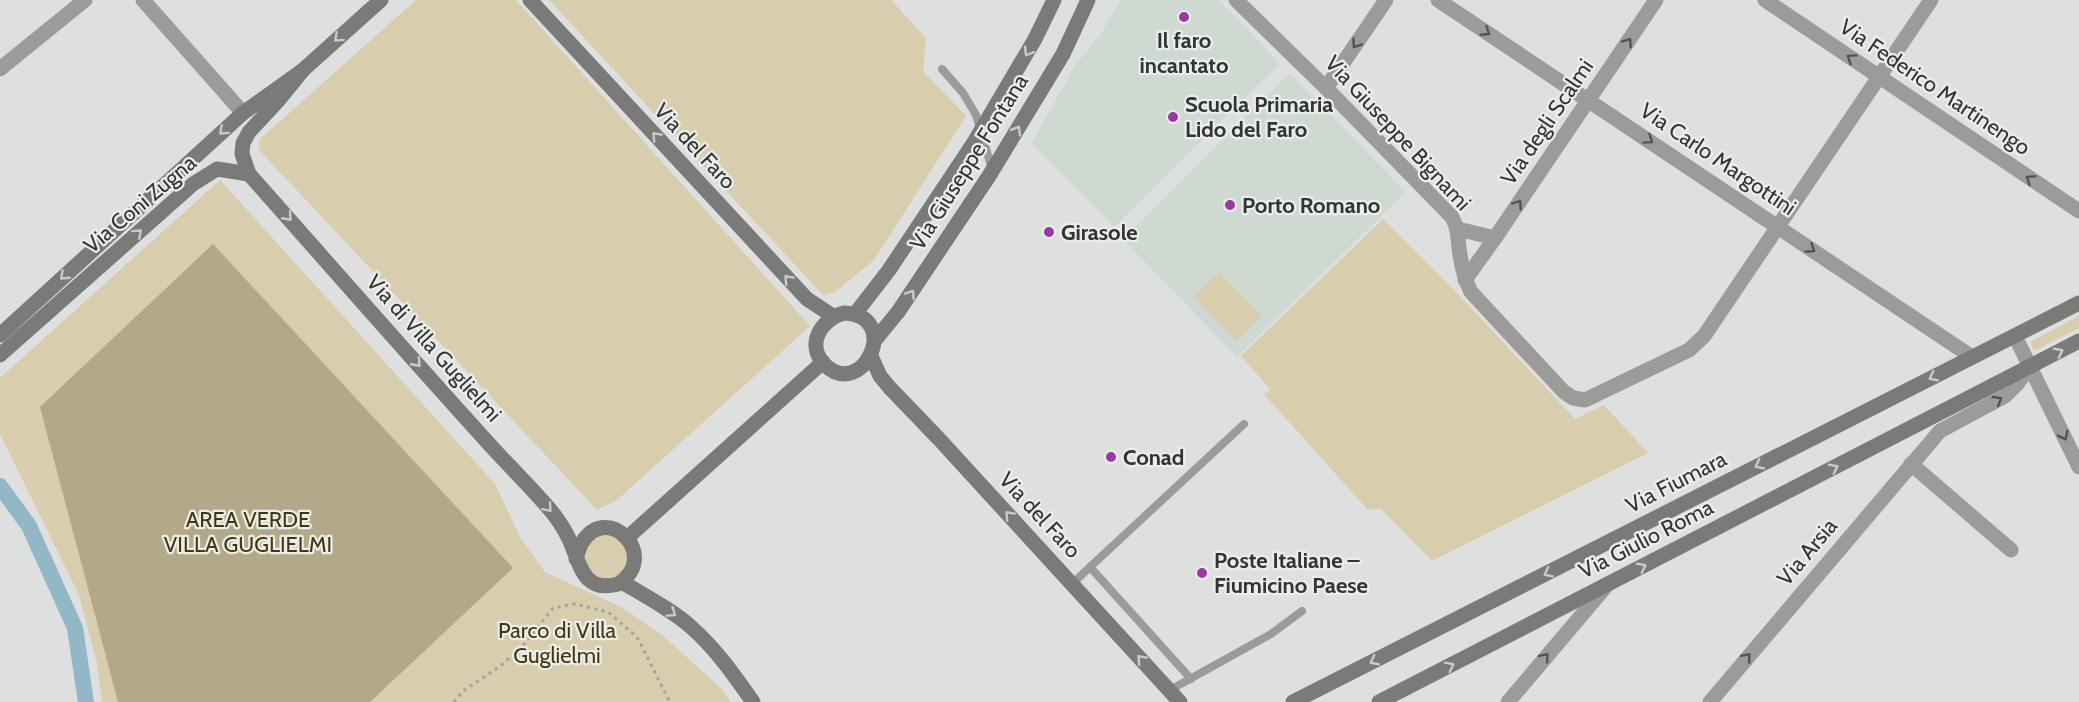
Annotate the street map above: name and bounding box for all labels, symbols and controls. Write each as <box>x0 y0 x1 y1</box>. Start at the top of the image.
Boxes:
marker: Il faro incantato <box>1177 10 1191 24</box>
street label: Via Federico Martinengo <box>1834 13 2036 161</box>
one-way arrow <box>1480 25 1491 36</box>
place label: Il faro incantato <box>1140 27 1228 79</box>
one-way arrow <box>334 31 345 42</box>
one-way arrow <box>1352 37 1363 48</box>
one-way arrow <box>1621 38 1632 49</box>
one-way arrow <box>1023 46 1035 56</box>
street label: Via Giuseppe Bignami <box>1319 50 1477 216</box>
street label: Via degli Scalmi <box>1495 54 1599 190</box>
one-way arrow <box>1847 54 1857 66</box>
street label: Via Giuseppe Fontana <box>904 69 1034 255</box>
place label: Scuola Primaria Lido del Faro <box>1185 91 1333 143</box>
street label: Via del Faro <box>648 97 742 195</box>
street label: Via Carlo Margottini <box>1635 97 1801 221</box>
marker: Scuola Primaria Lido del Faro <box>1166 110 1180 124</box>
one-way arrow <box>219 124 230 135</box>
one-way arrow <box>1009 126 1021 136</box>
one-way arrow <box>652 132 663 143</box>
one-way arrow <box>1642 133 1653 144</box>
street label: Via Coni Zugna <box>78 149 202 259</box>
one-way arrow <box>2026 175 2037 186</box>
place label: Porto Romano <box>1242 192 1380 219</box>
marker: Porto Romano <box>1223 198 1237 212</box>
one-way arrow <box>1511 199 1522 210</box>
one-way arrow <box>281 211 292 221</box>
place label: Girasole <box>1061 219 1138 246</box>
marker: Girasole <box>1042 225 1056 239</box>
one-way arrow <box>131 229 142 240</box>
one-way arrow <box>1804 242 1815 253</box>
one-way arrow <box>60 269 70 280</box>
street label: Via di Villa Guglielmi <box>361 269 507 427</box>
one-way arrow <box>785 275 796 286</box>
one-way arrow <box>904 290 915 301</box>
one-way arrow <box>2053 347 2064 359</box>
one-way arrow <box>410 356 421 367</box>
one-way arrow <box>1929 370 1939 381</box>
one-way arrow <box>1992 395 2002 407</box>
one-way arrow <box>2056 429 2068 440</box>
place label: Conad <box>1123 444 1184 471</box>
street label: Via Fiumara <box>1621 445 1731 519</box>
marker: Conad <box>1104 450 1118 464</box>
one-way arrow <box>1755 458 1766 470</box>
one-way arrow <box>1827 464 1838 475</box>
street label: Via del Faro <box>993 466 1087 564</box>
street label: Via Giulio Roma <box>1574 493 1718 584</box>
one-way arrow <box>541 501 552 512</box>
park label: AREA VERDE VILLA GUGLIELMI <box>164 506 332 558</box>
one-way arrow <box>1005 511 1016 522</box>
street label: Via Arsia <box>1771 513 1843 591</box>
place label: Poste Italiane – Fiumicino Paese <box>1214 547 1368 599</box>
one-way arrow <box>1635 563 1646 574</box>
one-way arrow <box>1543 565 1554 577</box>
marker: Poste Italiane – Fiumicino Paese <box>1195 566 1209 580</box>
one-way arrow <box>665 605 676 616</box>
park label: Parco di Villa Guglielmi <box>498 617 617 669</box>
one-way arrow <box>1538 653 1549 664</box>
one-way arrow <box>1740 653 1751 664</box>
one-way arrow <box>1370 654 1380 665</box>
one-way arrow <box>1137 655 1148 665</box>
one-way arrow <box>1443 661 1454 673</box>

